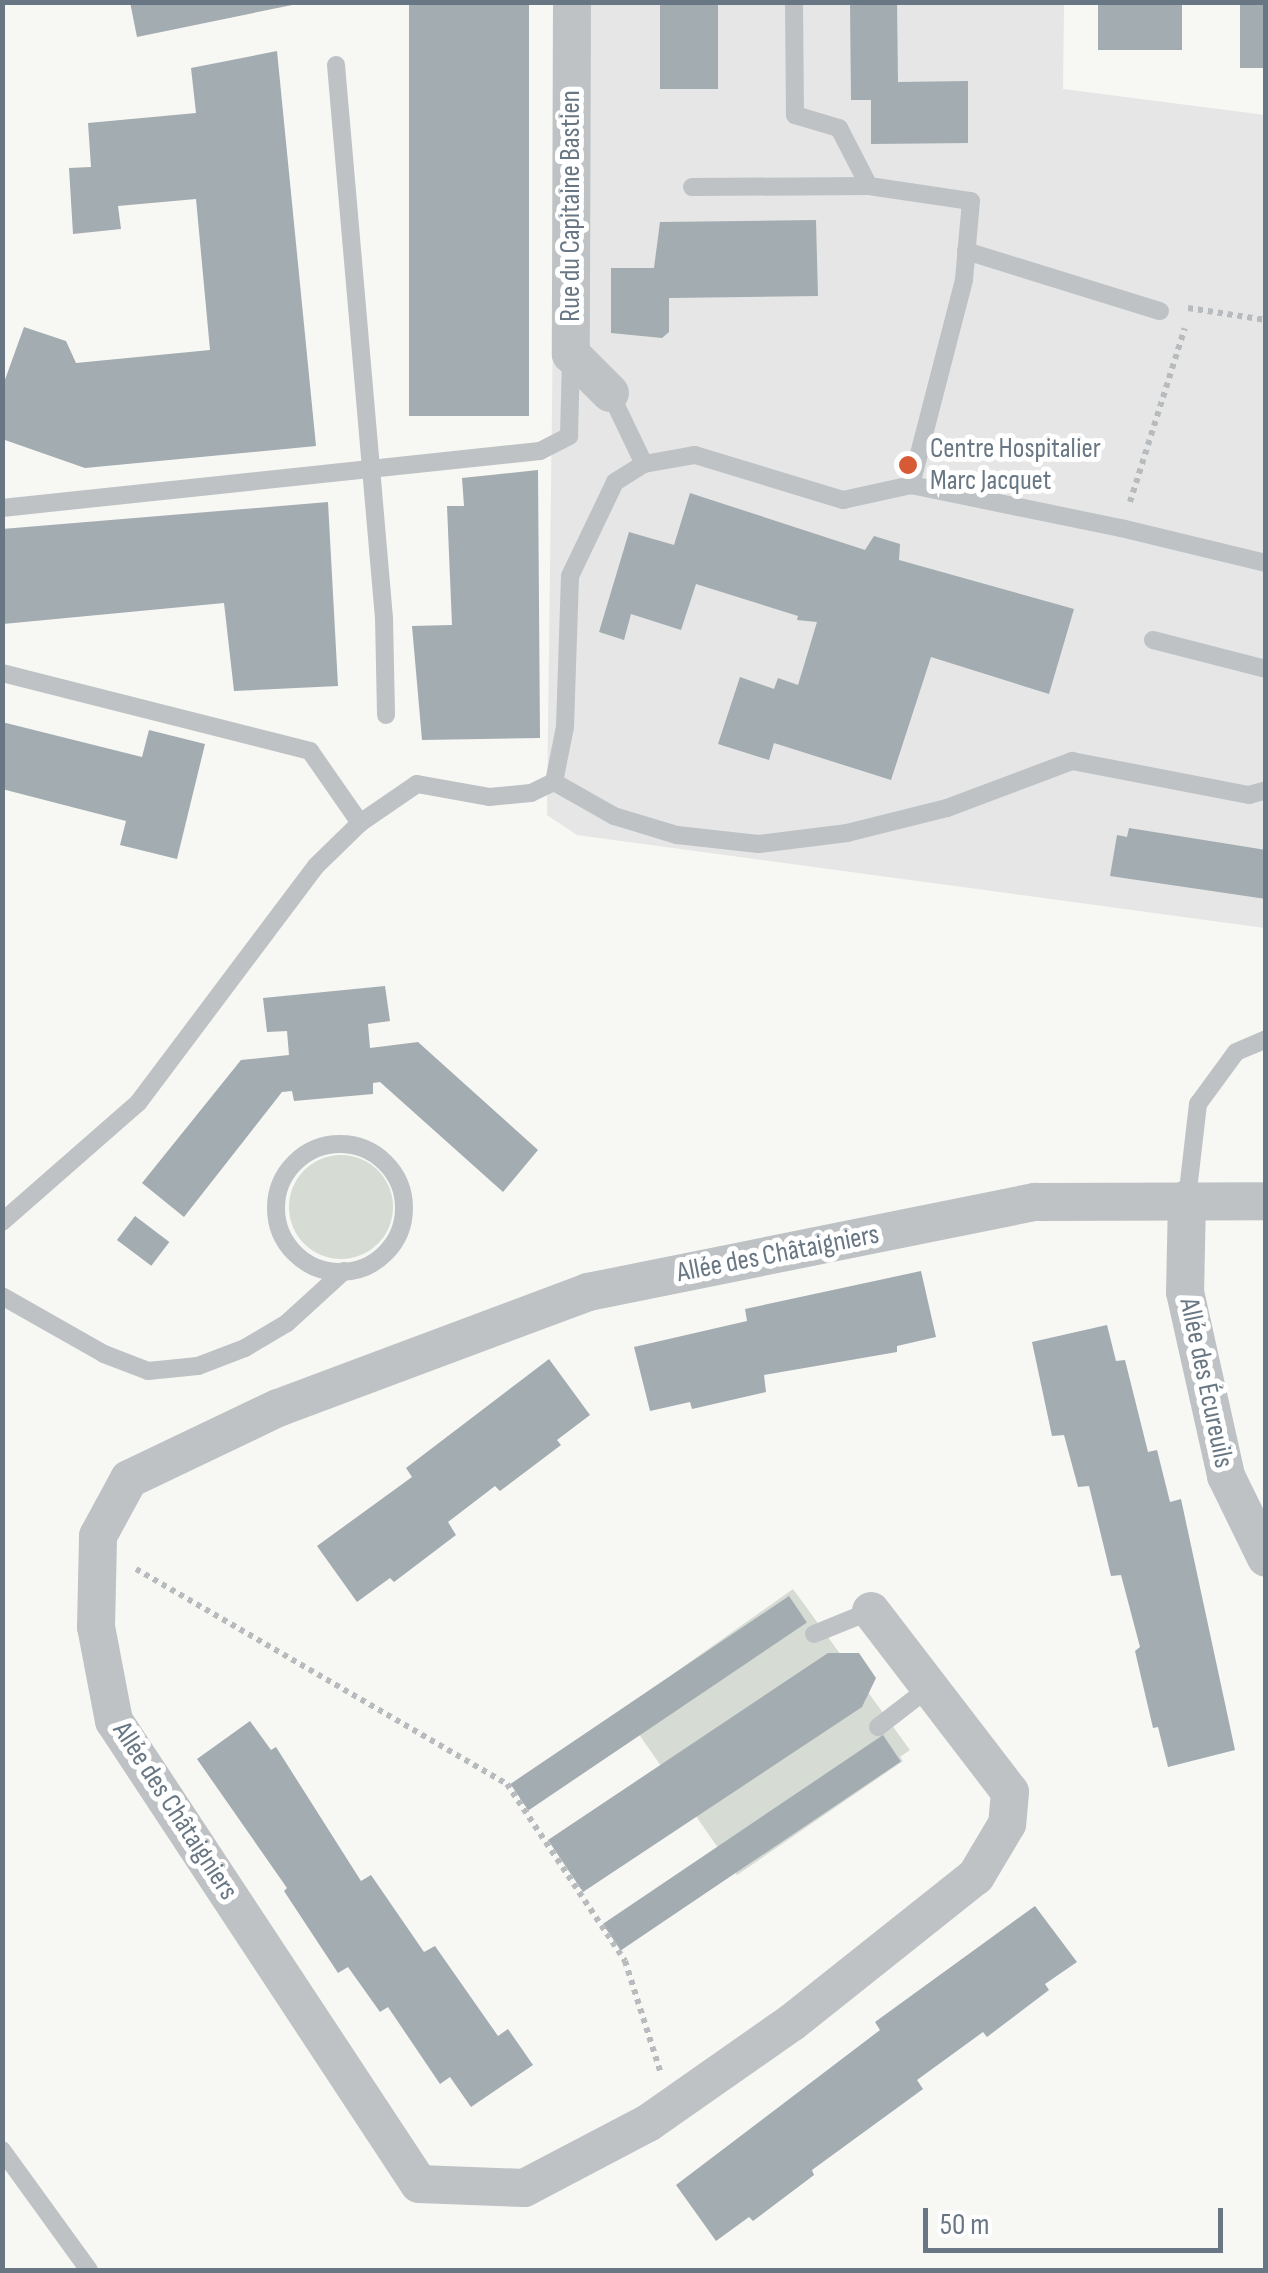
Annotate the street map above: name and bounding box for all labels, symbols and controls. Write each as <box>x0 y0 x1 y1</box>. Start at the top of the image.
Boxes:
street label: Rue du Capitaine Bastien <box>554 90 588 322</box>
place label: Centre Hospitalier Marc Jacquet <box>930 432 1101 498</box>
marker: Centre Hospitalier Marc Jacquet <box>895 452 921 478</box>
street label: Allée des Châtaigniers <box>674 1218 882 1290</box>
street label: Allée des Écureuils <box>1172 1295 1240 1471</box>
street label: Allée des Châtaigniers <box>105 1716 245 1906</box>
scale bar <box>928 2188 1228 2250</box>
text: 50 m <box>940 2207 989 2243</box>

